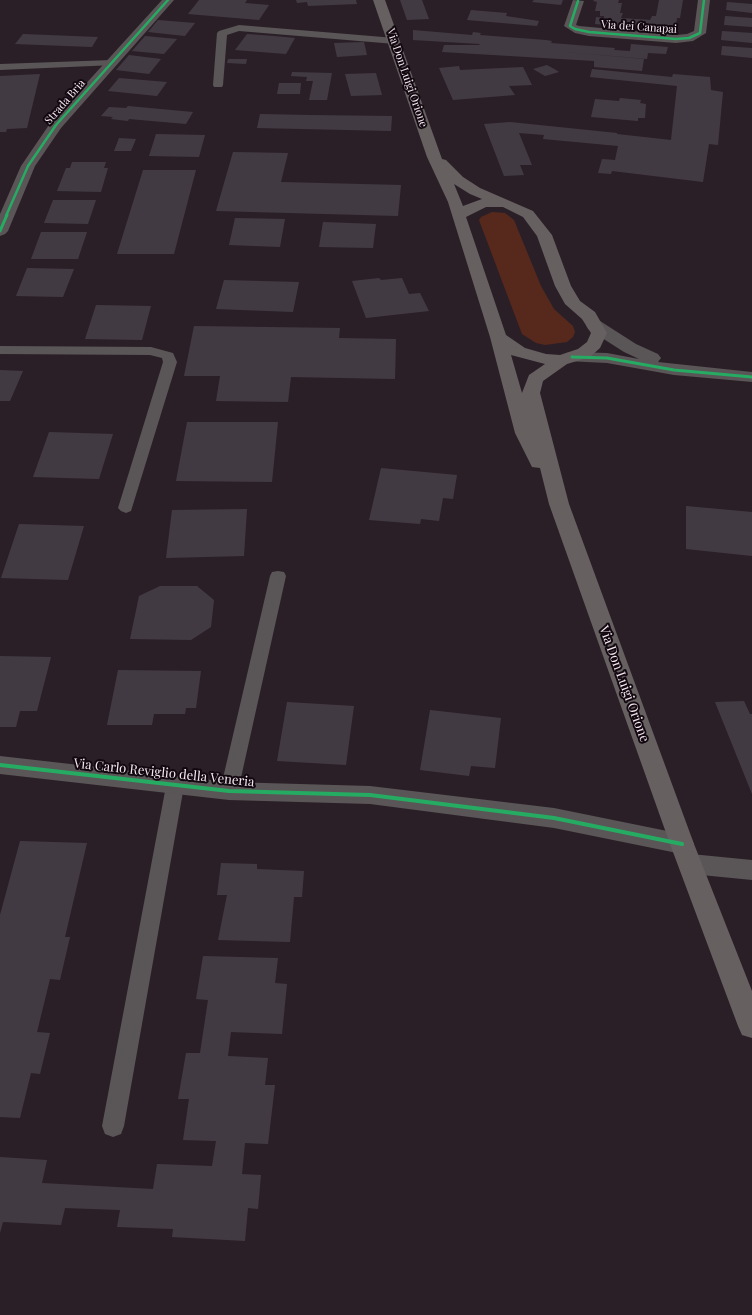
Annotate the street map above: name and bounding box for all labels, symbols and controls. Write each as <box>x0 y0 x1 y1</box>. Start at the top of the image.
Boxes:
street label: Via dei Canapai <box>601 18 677 36</box>
street label: Via Don Luigi Orione <box>384 27 430 129</box>
street label: Strada Bria <box>42 77 88 127</box>
street label: Via Don Luigi Orione <box>596 624 652 744</box>
street label: Via Carlo Reviglio della Veneria <box>73 756 255 790</box>

